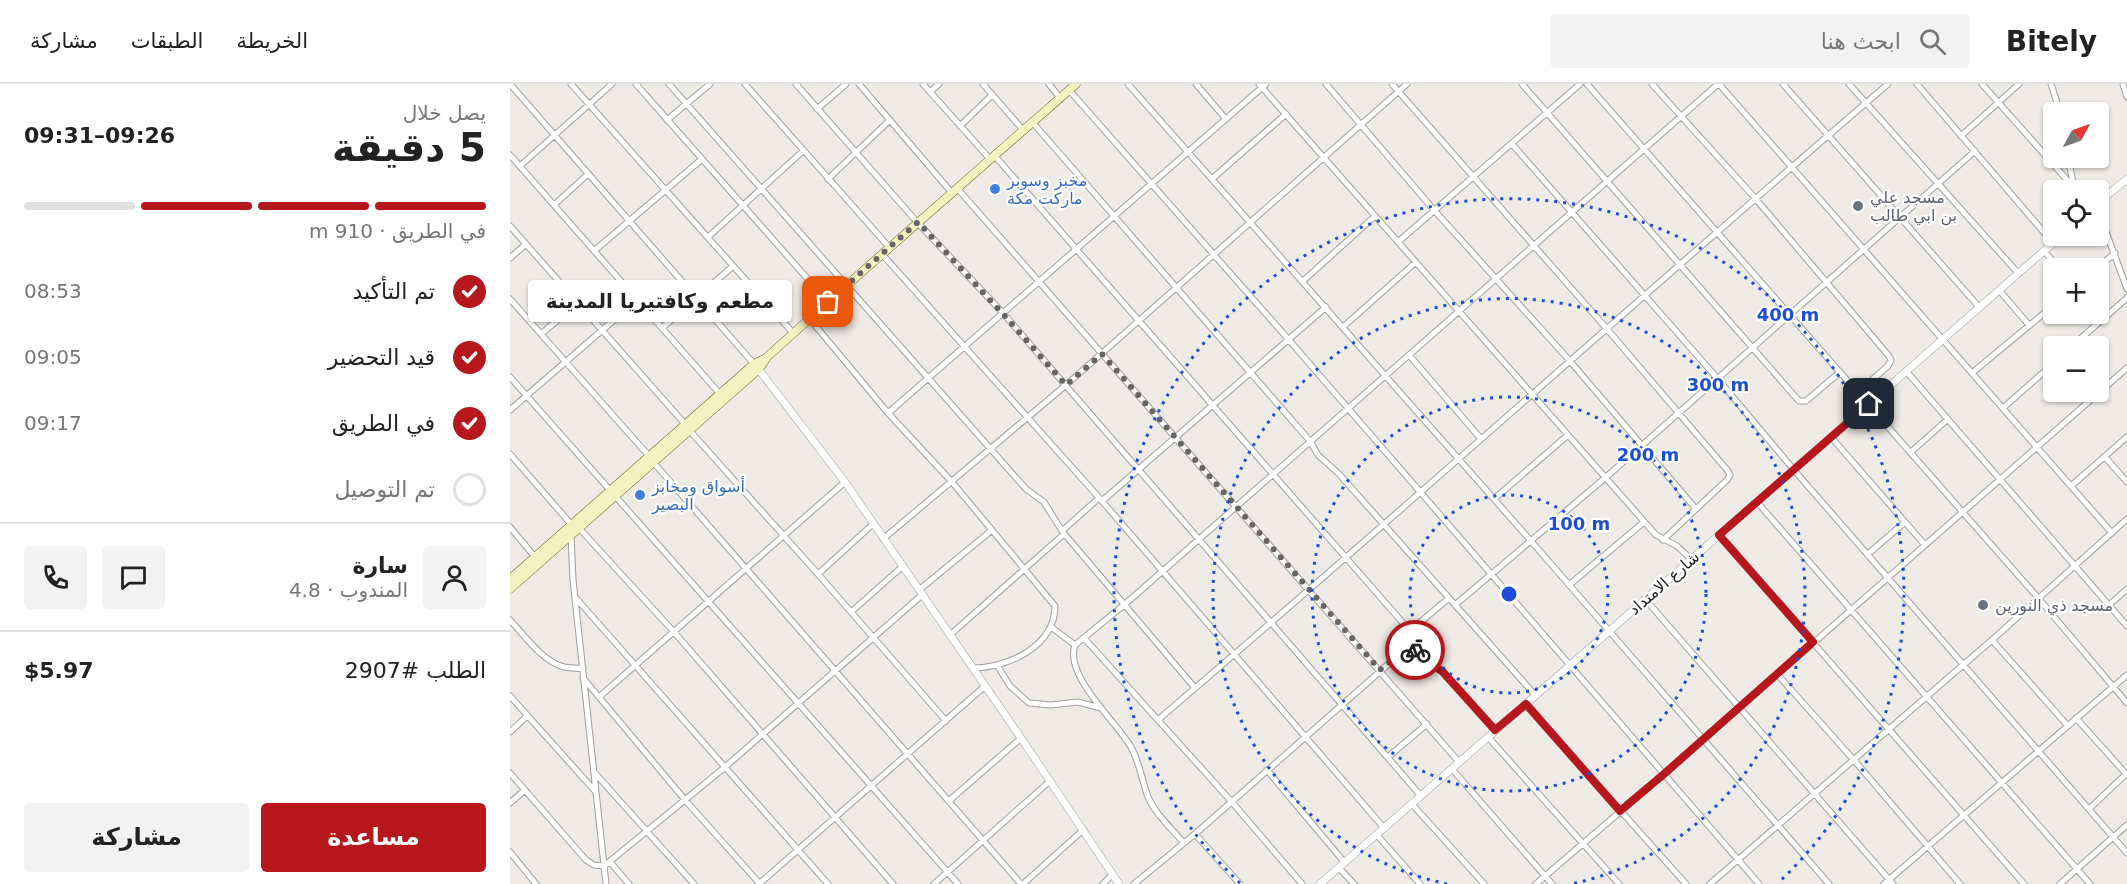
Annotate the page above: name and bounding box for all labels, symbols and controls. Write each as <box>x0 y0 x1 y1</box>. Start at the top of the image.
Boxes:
search box <box>1550 14 1970 68</box>
icon: search <box>1916 25 1949 58</box>
text: Bitely <box>2006 25 2097 58</box>
text: مشاركة <box>30 29 98 53</box>
text: الطبقات <box>131 29 203 53</box>
text: الخريطة <box>236 29 308 53</box>
text: ابحث هنا <box>1821 29 1901 54</box>
text: يصل خلال <box>403 101 486 125</box>
north arrow <box>2043 102 2109 168</box>
map controls <box>2043 102 2109 402</box>
text: 09:26–09:31 <box>24 123 175 148</box>
text: 5 دقيقة <box>332 125 486 170</box>
place label: مخبز وسوبر ماركت مكة <box>1006 171 1087 209</box>
button: locate <box>2043 180 2109 246</box>
marker: مخبز وسوبر ماركت مكة <box>988 182 1002 196</box>
place label: مسجد علي بن ابي طالب <box>1870 188 1957 226</box>
marker: مسجد علي بن ابي طالب <box>1851 199 1865 213</box>
text: في الطريق · 910 m <box>309 219 486 243</box>
button: + <box>2043 258 2109 324</box>
icon: check <box>453 275 486 308</box>
pin <box>802 276 853 327</box>
text: 08:53 <box>24 279 82 303</box>
text: تم التأكيد <box>352 279 435 304</box>
callout: مطعم وكافتيريا المدينة <box>528 281 792 323</box>
icon: bag <box>811 285 844 318</box>
text: مطعم وكافتيريا المدينة <box>546 289 774 313</box>
text: 400 m <box>1757 304 1819 325</box>
button: − <box>2043 336 2109 402</box>
icon: check <box>453 341 486 374</box>
text: 09:05 <box>24 345 82 369</box>
text: قيد التحضير <box>328 345 435 370</box>
text: 300 m <box>1687 374 1749 395</box>
pin <box>1843 378 1894 429</box>
icon: home <box>1852 387 1885 420</box>
icon: check <box>453 407 486 440</box>
text: 09:17 <box>24 411 82 435</box>
text: في الطريق <box>332 411 435 436</box>
text: 200 m <box>1617 444 1679 465</box>
place label: أسواق ومخابز البصير <box>651 476 745 515</box>
text: تم التوصيل <box>334 477 435 502</box>
marker: أسواق ومخابز البصير <box>633 488 647 502</box>
text: 100 m <box>1548 513 1610 534</box>
button: phone <box>24 546 87 609</box>
button: chat <box>102 546 165 609</box>
button: person <box>423 546 486 609</box>
street label: شارع الامتداد <box>1625 547 1704 620</box>
text: سارة <box>352 553 408 578</box>
text: المندوب · 4.8 <box>289 578 408 602</box>
centre of rings <box>1499 584 1519 604</box>
place label: مسجد ذي النورين <box>1995 596 2113 616</box>
marker: مسجد ذي النورين <box>1976 598 1990 612</box>
courier <box>1385 620 1445 680</box>
icon: bike <box>1399 634 1432 667</box>
text: $5.97 <box>24 658 94 683</box>
text: الطلب #2907 <box>345 658 486 683</box>
button: مشاركة <box>24 803 249 872</box>
button: مساعدة <box>261 803 486 872</box>

